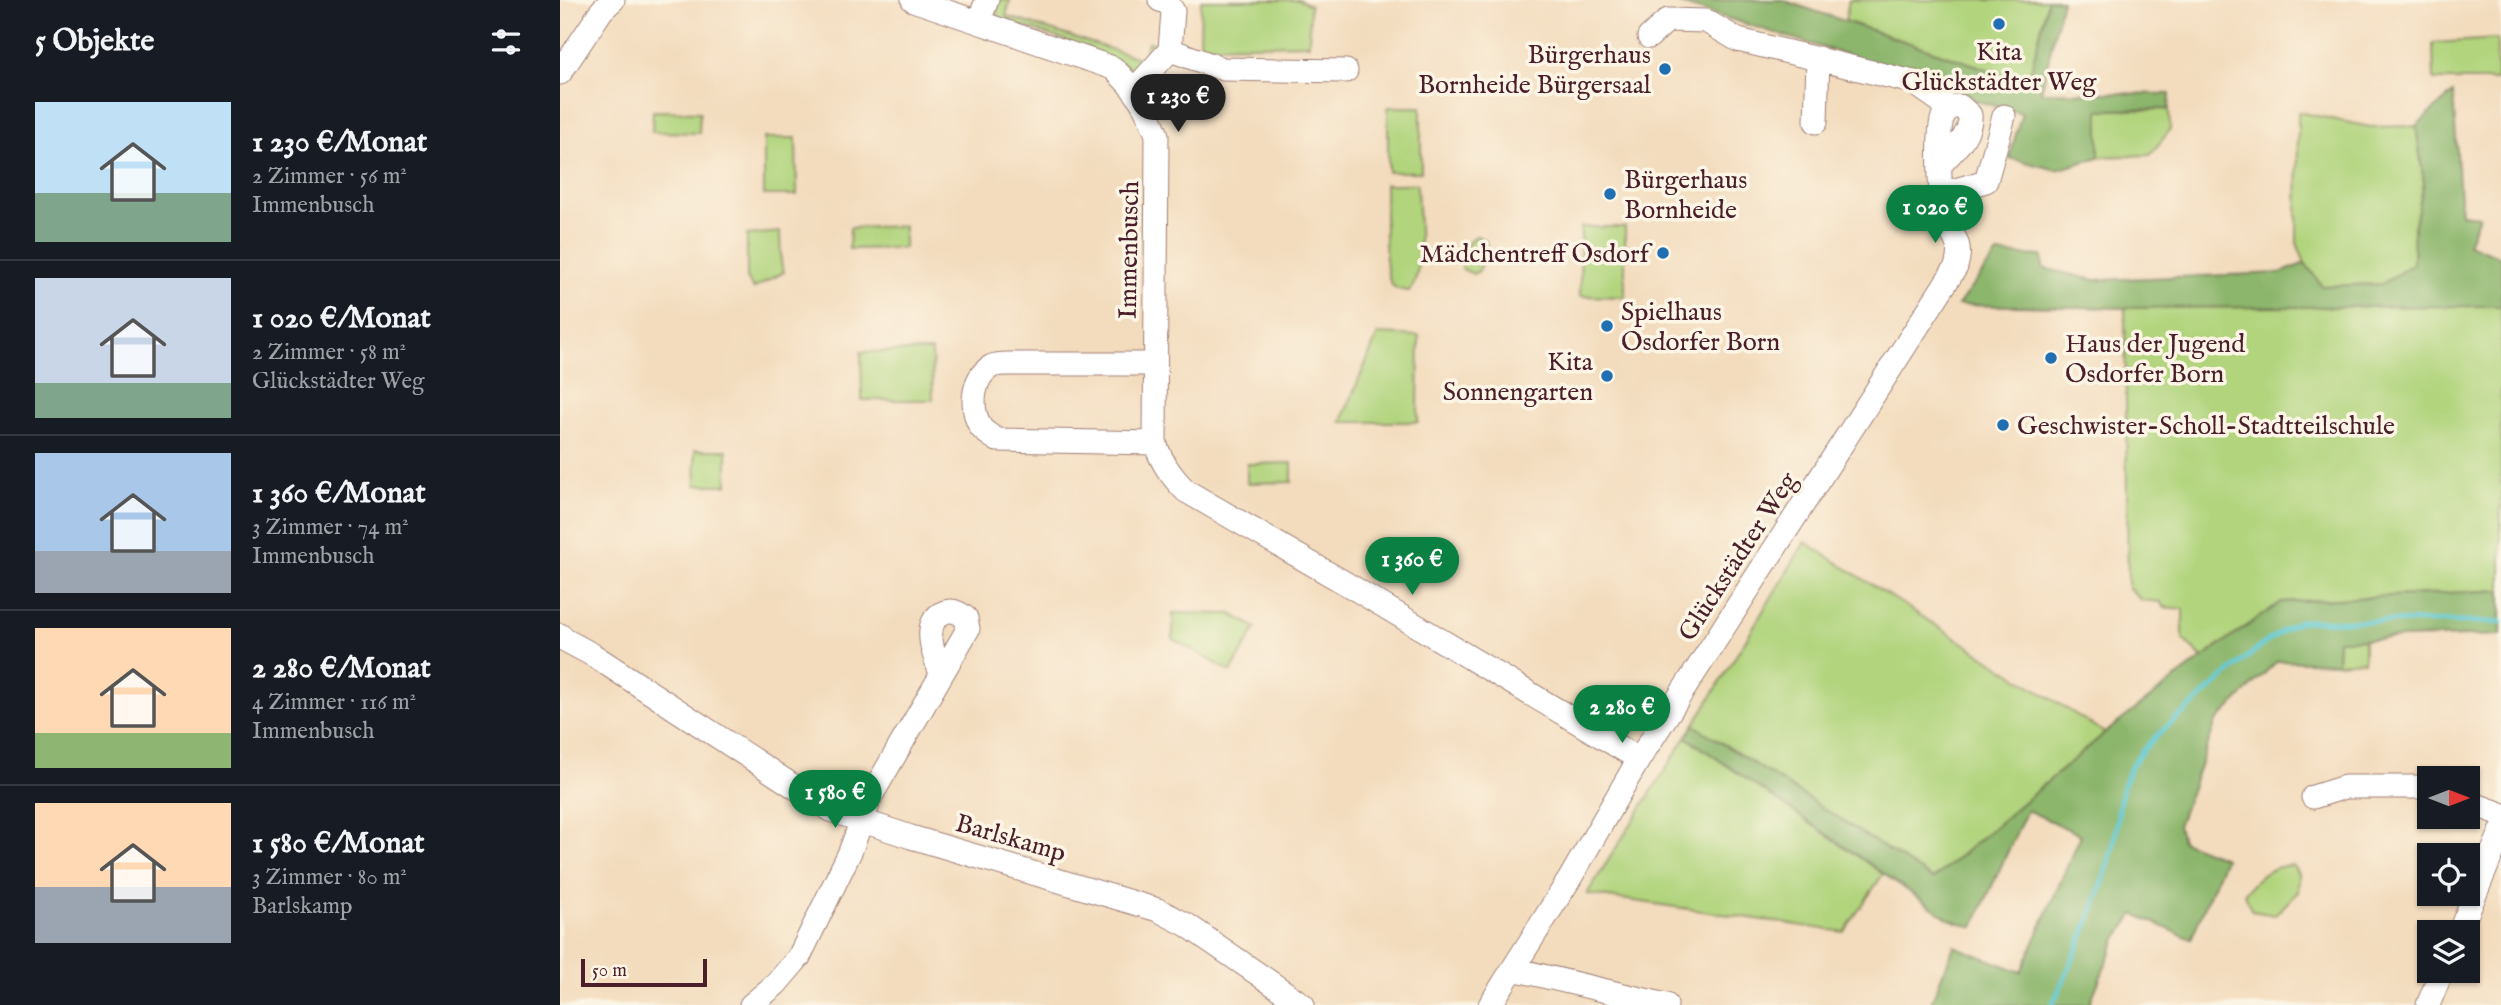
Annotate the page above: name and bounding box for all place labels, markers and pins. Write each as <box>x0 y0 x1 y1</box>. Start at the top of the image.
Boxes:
marker: Kita Glückstädter Weg <box>1991 16 2007 32</box>
place label: Kita Glückstädter Weg <box>1902 36 2097 99</box>
place label: Bürgerhaus Bornheide Bürgersaal <box>1418 39 1652 102</box>
marker: Bürgerhaus Bornheide Bürgersaal <box>1657 61 1673 77</box>
pin: 1 230 € <box>1113 74 1243 134</box>
place label: Bürgerhaus Bornheide <box>1624 164 1747 227</box>
marker: Bürgerhaus Bornheide <box>1602 186 1618 202</box>
pin: 1 020 € <box>1870 186 2000 245</box>
place label: Mädchentreff Osdorf <box>1420 238 1654 271</box>
marker: Mädchentreff Osdorf <box>1655 245 1671 261</box>
place label: Spielhaus Osdorfer Born <box>1621 296 1780 359</box>
marker: Spielhaus Osdorfer Born <box>1599 318 1615 334</box>
place label: Haus der Jugend Osdorfer Born <box>2065 328 2245 391</box>
place label: Kita Sonnengarten <box>1443 346 1594 409</box>
marker: Haus der Jugend Osdorfer Born <box>2043 350 2059 366</box>
marker: Kita Sonnengarten <box>1599 368 1615 384</box>
place label: Geschwister-Scholl-Stadtteilschule <box>2017 410 2395 443</box>
marker: Geschwister-Scholl-Stadtteilschule <box>1995 417 2011 433</box>
pin: 1 360 € <box>1347 538 1477 597</box>
pin: 2 280 € <box>1557 686 1687 745</box>
pin: 1 580 € <box>770 770 900 830</box>

